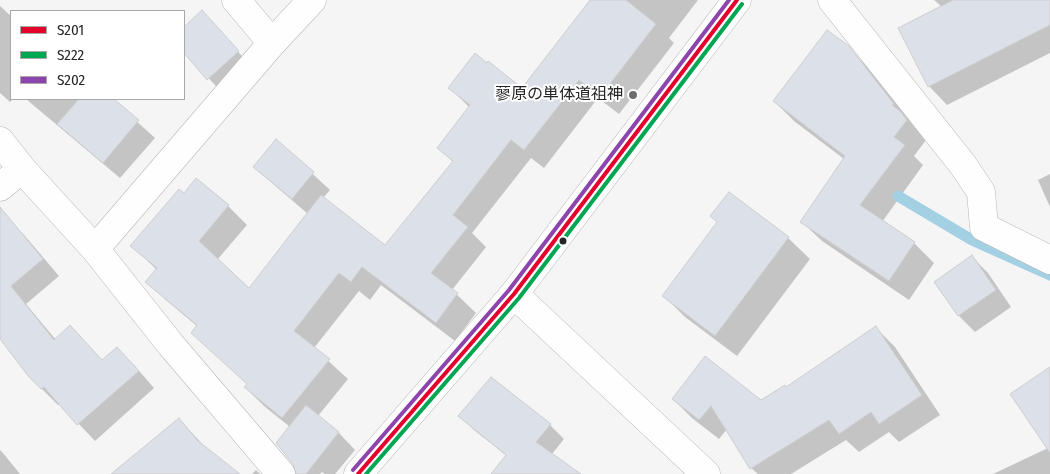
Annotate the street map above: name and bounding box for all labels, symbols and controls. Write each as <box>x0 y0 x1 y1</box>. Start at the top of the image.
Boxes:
legend <box>10 10 185 100</box>
text: S201 <box>57 21 84 39</box>
text: S222 <box>57 46 84 64</box>
text: S202 <box>57 71 85 89</box>
place label: 蓼原の単体道祖神 <box>495 85 623 105</box>
marker: 蓼原の単体道祖神 <box>627 89 639 101</box>
unlabelled marker <box>558 236 568 246</box>

